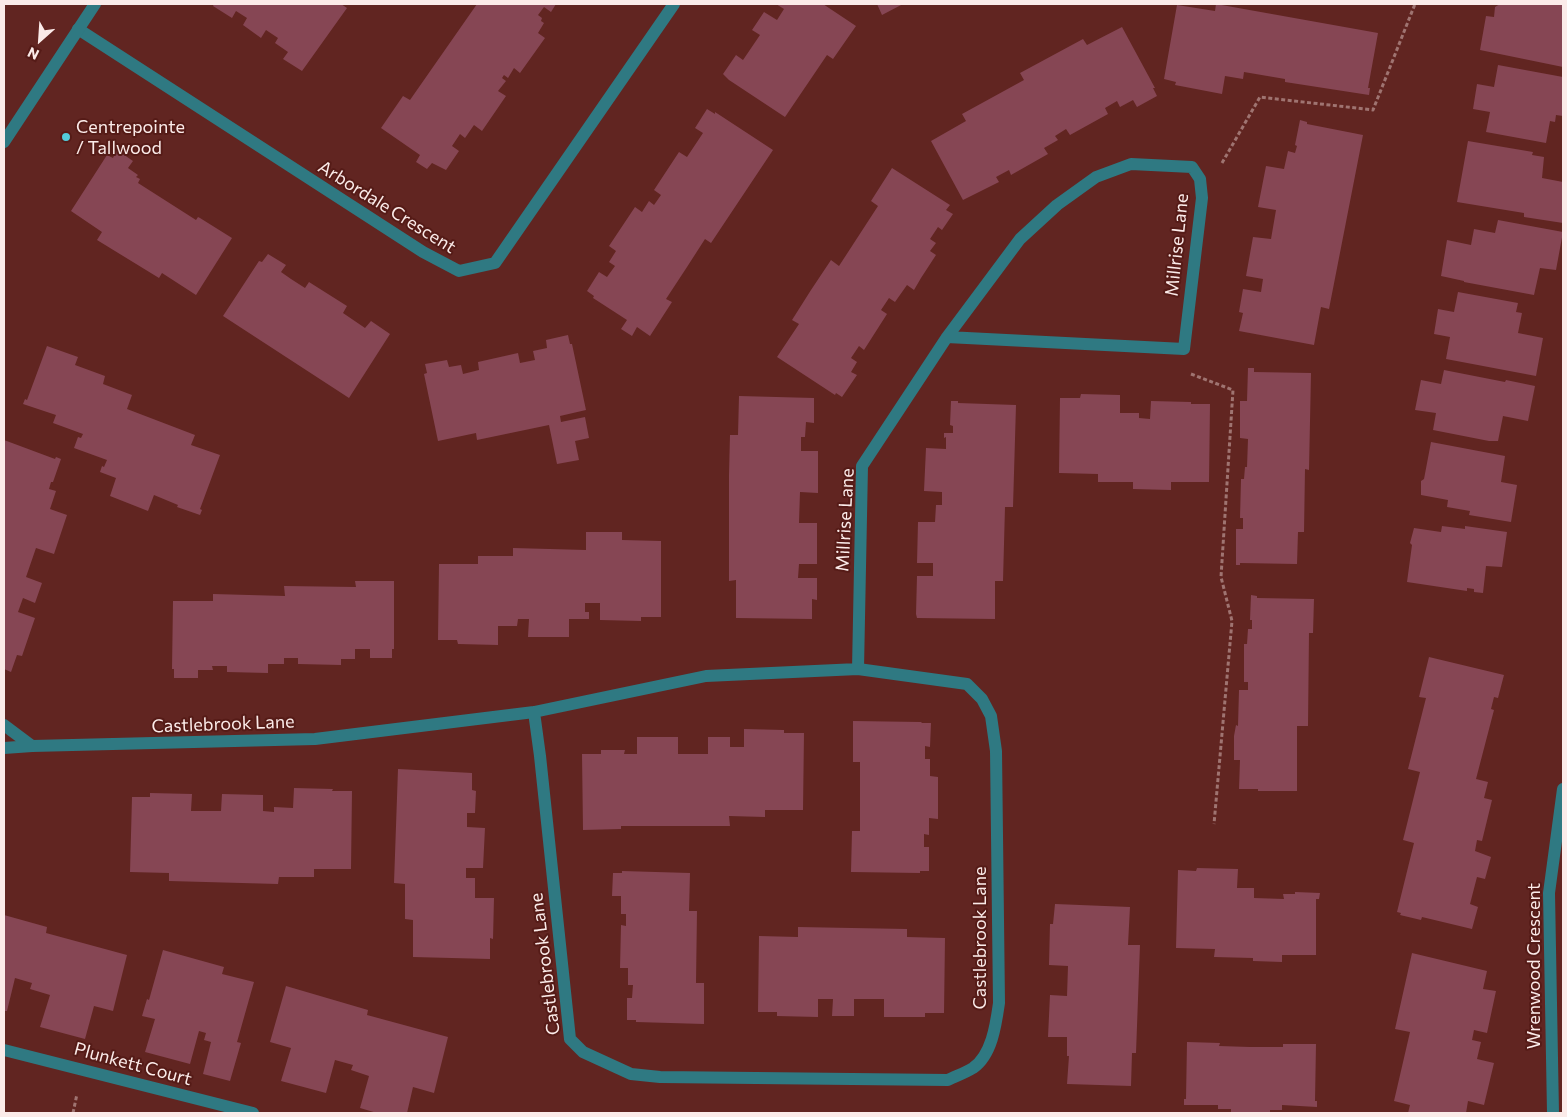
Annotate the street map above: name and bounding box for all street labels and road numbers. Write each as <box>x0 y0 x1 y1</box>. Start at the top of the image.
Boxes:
street label: Arbordale Crescent <box>314 156 460 258</box>
street label: Millrise Lane <box>1161 192 1193 298</box>
street label: Millrise Lane <box>832 468 858 572</box>
street label: Castlebrook Lane <box>151 711 295 737</box>
street label: Castlebrook Lane <box>969 866 991 1010</box>
street label: Wrenwood Crescent <box>1523 883 1545 1049</box>
street label: Castlebrook Lane <box>526 892 564 1036</box>
street label: Plunkett Court <box>72 1038 194 1090</box>

